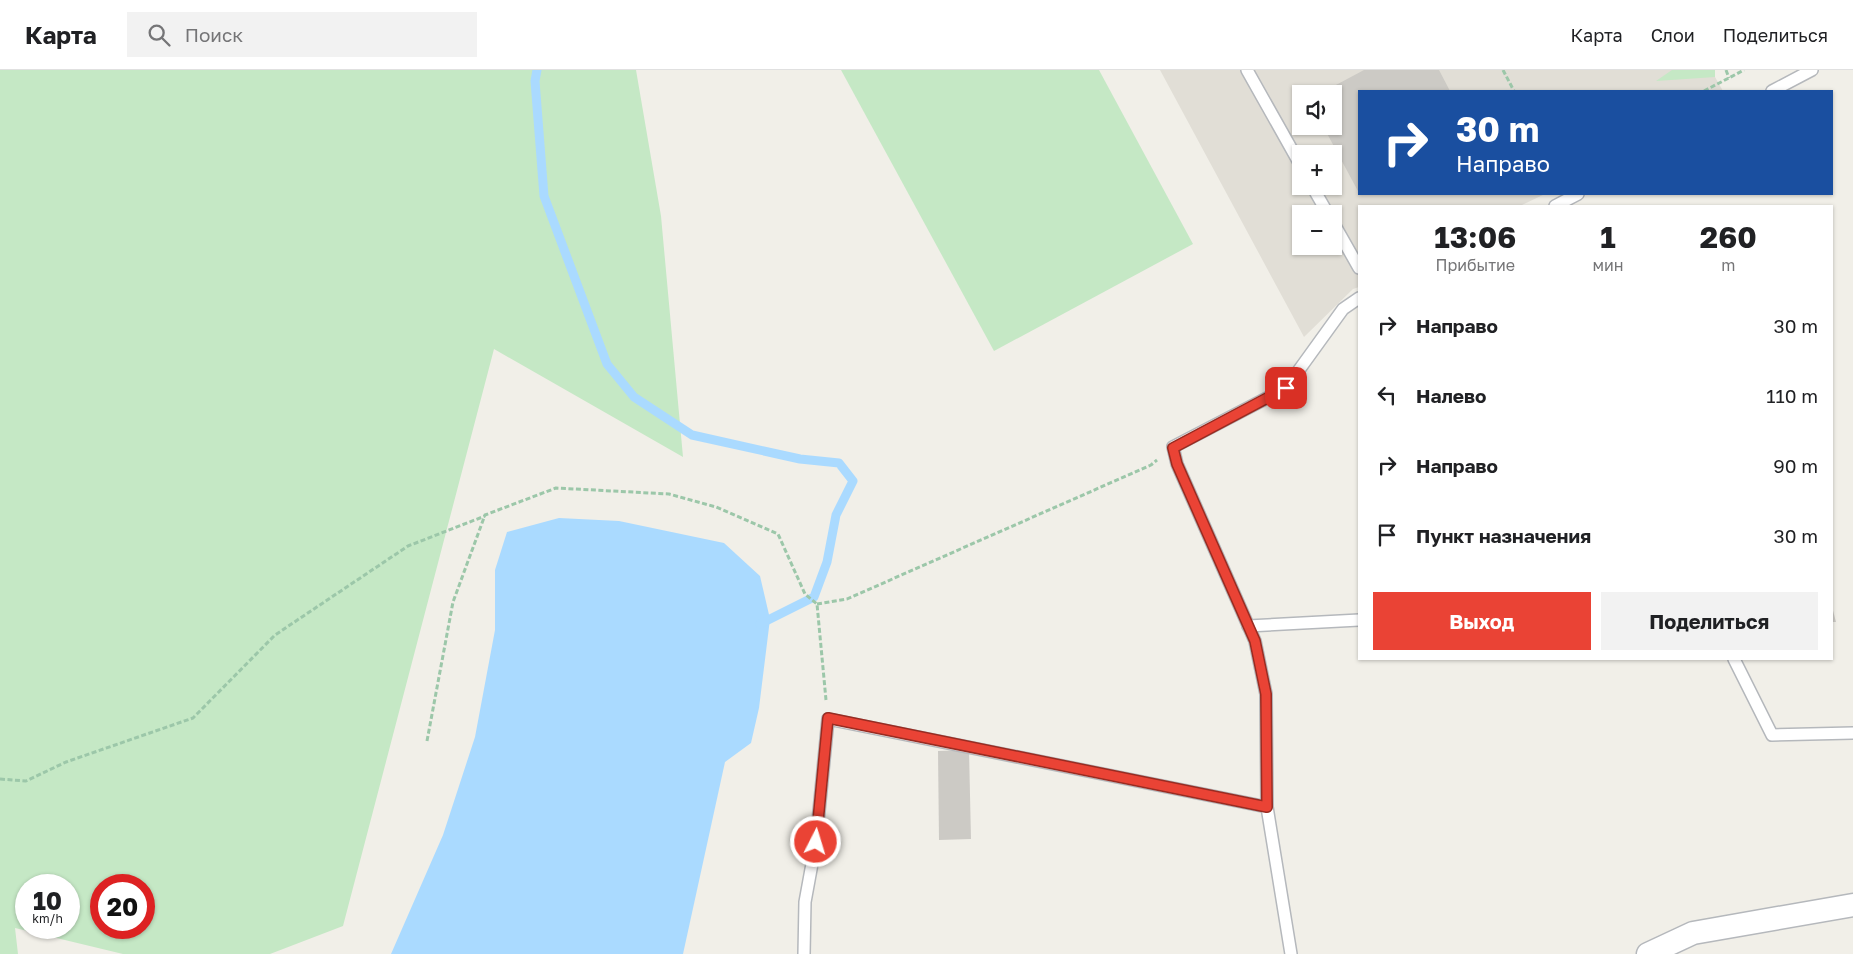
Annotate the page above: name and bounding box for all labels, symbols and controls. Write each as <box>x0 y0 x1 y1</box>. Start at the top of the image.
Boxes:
search box <box>127 12 477 57</box>
text: Карта <box>25 20 97 49</box>
icon: search <box>145 21 173 49</box>
text: Поиск <box>185 23 243 46</box>
text: Карта <box>1571 24 1623 46</box>
text: Слои <box>1651 24 1695 46</box>
text: Поделиться <box>1723 24 1828 46</box>
map controls <box>1292 85 1342 255</box>
button: sound <box>1292 85 1342 135</box>
text: 30 m <box>1456 108 1539 150</box>
icon: right <box>1373 110 1438 175</box>
button: + <box>1292 145 1342 195</box>
text: Направо <box>1456 150 1550 177</box>
button: − <box>1292 205 1342 255</box>
text: 13:06 <box>1434 219 1516 255</box>
text: 1 <box>1600 219 1616 255</box>
text: 260 <box>1700 219 1757 255</box>
text: Прибытие <box>1435 255 1515 275</box>
text: мин <box>1593 255 1624 275</box>
text: m <box>1721 255 1735 275</box>
icon: right <box>1373 311 1401 339</box>
text: Направо <box>1416 314 1498 337</box>
text: 30 m <box>1774 314 1818 337</box>
pin <box>1265 367 1307 409</box>
icon: arrive <box>1272 374 1300 402</box>
icon: left <box>1373 381 1401 409</box>
text: Налево <box>1416 384 1486 407</box>
text: 110 m <box>1766 384 1818 407</box>
icon: right <box>1373 451 1401 479</box>
text: Направо <box>1416 454 1498 477</box>
text: 90 m <box>1773 454 1818 477</box>
icon: arrive <box>1373 521 1401 549</box>
text: Пункт назначения <box>1416 524 1591 547</box>
text: 30 m <box>1774 524 1818 547</box>
button: Выход <box>1373 592 1591 650</box>
button: Поделиться <box>1601 592 1818 650</box>
position arrow <box>789 815 841 867</box>
speed limit sign: 20 <box>90 874 155 939</box>
text: 10 <box>33 885 62 916</box>
text: km/h <box>32 911 63 926</box>

